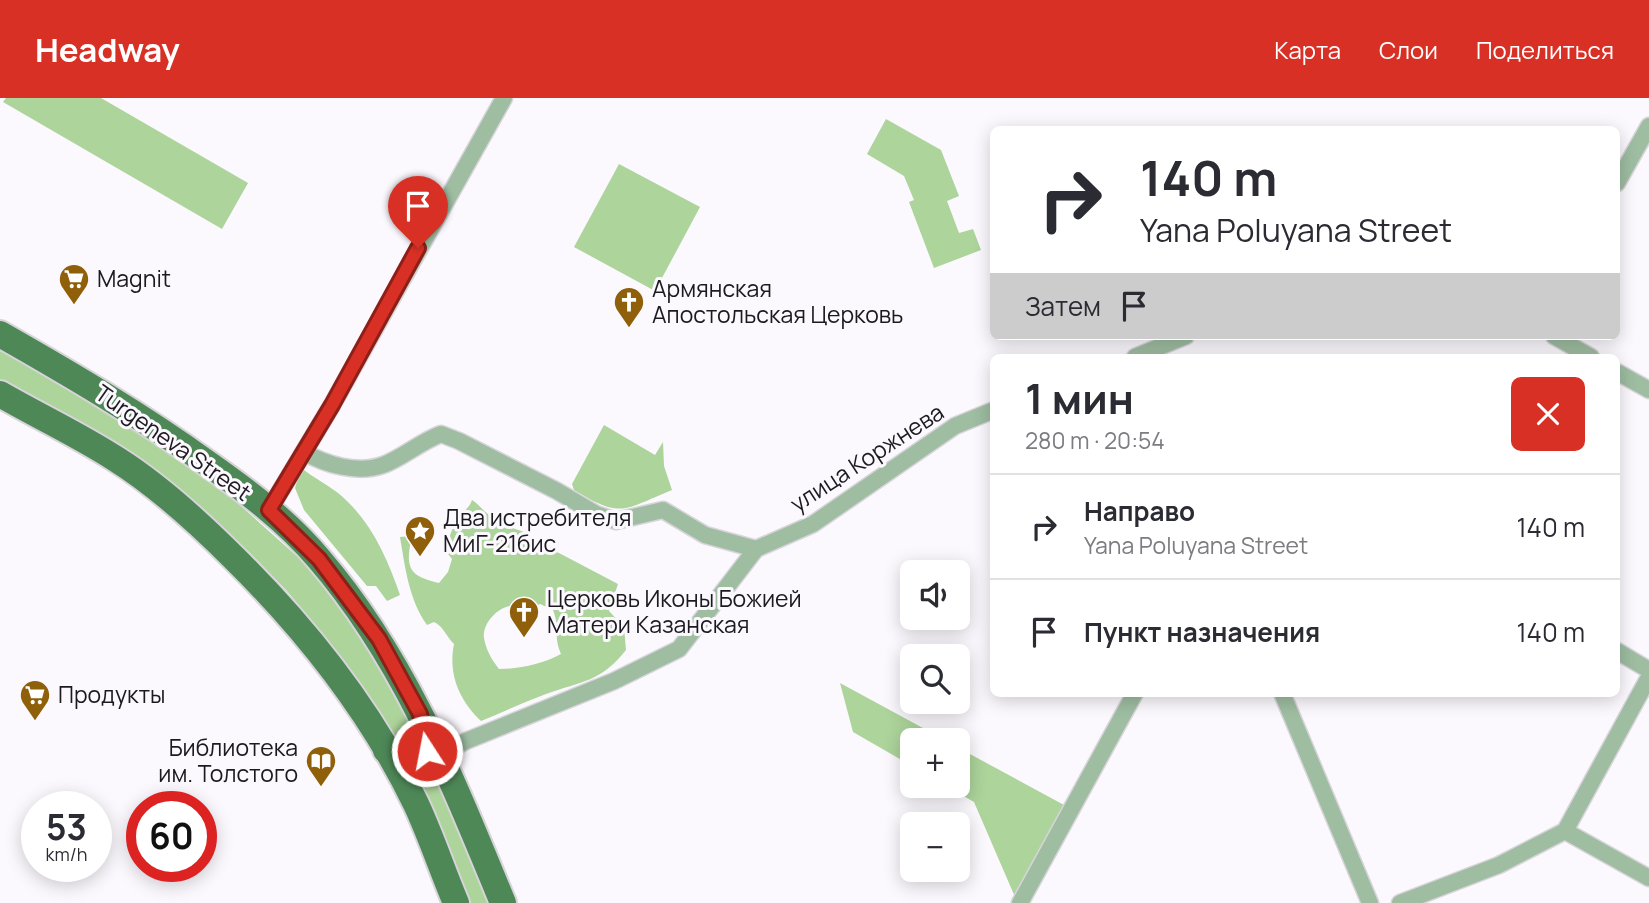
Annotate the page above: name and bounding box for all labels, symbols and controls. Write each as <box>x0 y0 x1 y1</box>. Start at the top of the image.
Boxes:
text: Headway <box>35 27 180 72</box>
text: Карта <box>1274 33 1341 66</box>
text: Слои <box>1379 33 1438 66</box>
text: Поделиться <box>1476 33 1614 66</box>
text: 140 m <box>1140 144 1277 211</box>
icon: right <box>1025 154 1116 245</box>
pin <box>388 176 448 248</box>
icon: arrive <box>399 187 437 225</box>
text: Yana Poluyana Street <box>1140 208 1452 252</box>
supermarket icon: Magnit <box>57 262 91 306</box>
place label: Magnit <box>97 262 171 294</box>
place label: Армянская Апостольская Церковь <box>652 272 903 330</box>
church icon: Армянская Апостольская Церковь <box>612 285 646 329</box>
icon: arrive <box>1115 287 1153 325</box>
text: Затем <box>1025 288 1101 324</box>
text: 1 мин <box>1025 369 1134 427</box>
street label: Turgeneva Street <box>89 377 258 508</box>
button: close <box>1511 377 1585 451</box>
street label: улица Коржнева <box>783 395 950 519</box>
text: 280 m · 20:54 <box>1025 424 1165 456</box>
text: Направо <box>1084 493 1195 529</box>
place label: Два истребителя МиГ-21бис <box>443 501 631 559</box>
icon: right <box>1025 508 1063 546</box>
text: 140 m <box>1516 509 1585 545</box>
place icon: Два истребителя МиГ-21бис <box>403 514 437 558</box>
text: Yana Poluyana Street <box>1084 529 1308 561</box>
map controls <box>900 560 970 882</box>
button: sound <box>900 560 970 630</box>
place label: Церковь Иконы Божией Матери Казанская <box>547 582 802 640</box>
church icon: Церковь Иконы Божией Матери Казанская <box>507 595 541 639</box>
icon: arrive <box>1025 613 1063 651</box>
text: Пункт назначения <box>1084 614 1320 650</box>
text: 140 m <box>1516 614 1585 650</box>
button: search <box>900 644 970 714</box>
supermarket icon: Продукты <box>18 678 52 722</box>
place label: Продукты <box>58 678 166 710</box>
position arrow <box>390 714 464 788</box>
button: + <box>900 728 970 798</box>
place label: Библиотека им. Толстого <box>158 731 298 789</box>
library icon: Библиотека им. Толстого <box>304 744 338 788</box>
speed limit sign: 60 <box>126 791 217 882</box>
text: 53 <box>46 803 87 851</box>
button: − <box>900 812 970 882</box>
text: km/h <box>46 842 87 866</box>

